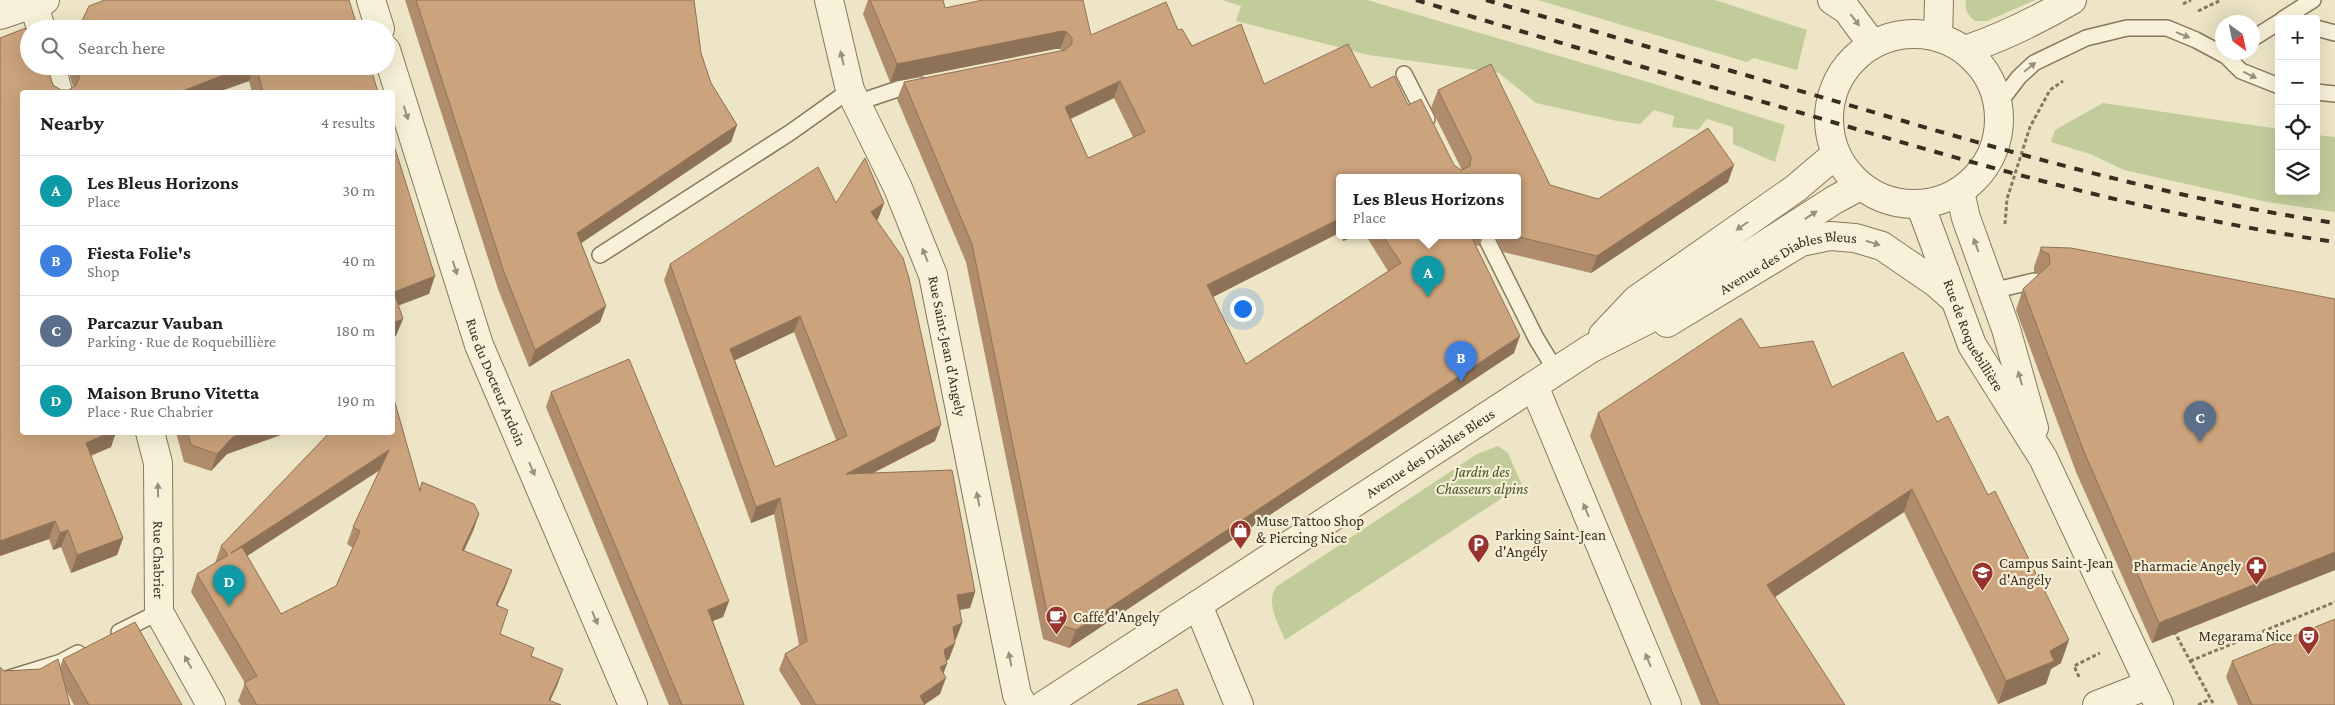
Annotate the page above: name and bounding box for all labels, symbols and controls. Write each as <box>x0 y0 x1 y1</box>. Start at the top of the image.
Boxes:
one-way arrow <box>1849 13 1860 26</box>
north arrow <box>2215 15 2260 60</box>
map controls <box>2275 15 2320 195</box>
button: + <box>2275 15 2320 60</box>
search box <box>20 20 395 75</box>
one-way arrow <box>2176 31 2190 39</box>
icon: search <box>38 34 66 62</box>
text: Search here <box>78 37 165 58</box>
one-way arrow <box>838 50 846 65</box>
button: − <box>2275 60 2320 105</box>
one-way arrow <box>2023 61 2036 72</box>
one-way arrow <box>2243 71 2257 79</box>
button: locate <box>2275 105 2320 150</box>
one-way arrow <box>402 106 410 121</box>
text: Nearby <box>40 111 104 135</box>
text: 4 results <box>321 114 375 131</box>
button: layers <box>2275 150 2320 195</box>
text: Les Bleus Horizons <box>87 172 238 193</box>
popup <box>1336 174 1521 239</box>
text: A <box>51 182 61 199</box>
text: 30 m <box>343 182 375 199</box>
text: Les Bleus Horizons <box>1353 188 1504 209</box>
text: Place <box>87 193 120 210</box>
text: Place <box>1353 209 1386 226</box>
one-way arrow <box>1804 210 1818 220</box>
one-way arrow <box>1735 221 1748 231</box>
street label: Avenue des Diables Bleus <box>1716 228 1858 297</box>
one-way arrow <box>1972 237 1980 252</box>
one-way arrow <box>1865 240 1880 248</box>
text: Fiesta Folie's <box>87 242 191 263</box>
one-way arrow <box>921 248 928 263</box>
text: B <box>51 252 61 269</box>
text: 40 m <box>342 252 375 269</box>
pin: A <box>1412 256 1444 297</box>
one-way arrow <box>451 261 459 276</box>
text: Shop <box>87 263 119 280</box>
street label: Rue Saint-Jean d'Angely <box>925 274 969 418</box>
street label: Rue de Roquebillière <box>1940 277 2007 394</box>
your location <box>1230 296 1256 322</box>
text: Parcazur Vauban <box>87 312 223 333</box>
street label: Rue du Docteur Ardoin <box>463 316 529 448</box>
text: C <box>51 322 61 339</box>
text: 180 m <box>336 322 375 339</box>
text: Parking · Rue de Roquebillière <box>87 333 276 350</box>
pin: B <box>1445 341 1477 382</box>
one-way arrow <box>2015 370 2023 385</box>
text: Maison Bruno Vitetta <box>87 382 259 403</box>
text: D <box>50 392 62 409</box>
text: 190 m <box>337 392 375 409</box>
pin: C <box>2184 401 2216 442</box>
text: Place · Rue Chabrier <box>87 403 214 420</box>
street label: Avenue des Diables Bleus <box>1363 405 1498 501</box>
one-way arrow <box>528 462 536 476</box>
park label: Jardin des Chasseurs alpins <box>1436 464 1529 498</box>
one-way arrow <box>154 482 162 498</box>
one-way arrow <box>974 492 982 507</box>
one-way arrow <box>1582 503 1590 517</box>
place label: Muse Tattoo Shop & Piercing Nice <box>1256 513 1364 547</box>
shop icon: Muse Tattoo Shop & Piercing Nice <box>1228 518 1252 549</box>
street label: Rue Chabrier <box>150 521 167 600</box>
place label: Parking Saint-Jean d'Angély <box>1495 527 1606 561</box>
parking icon: Parking Saint-Jean d'Angély <box>1467 532 1491 563</box>
pharmacy icon: Pharmacie Angely <box>2245 554 2269 585</box>
place label: Campus Saint-Jean d'Angély <box>1999 555 2114 589</box>
place label: Pharmacie Angely <box>2133 558 2241 575</box>
school or university icon: Campus Saint-Jean d'Angély <box>1971 560 1995 591</box>
pin: D <box>213 565 245 606</box>
cafe icon: Caffé d'Angely <box>1045 605 1069 636</box>
place label: Caffé d'Angely <box>1073 609 1159 626</box>
one-way arrow <box>592 611 600 625</box>
theatre icon: Megarama Nice <box>2296 624 2320 655</box>
place label: Megarama Nice <box>2198 628 2292 645</box>
one-way arrow <box>1006 651 1014 666</box>
one-way arrow <box>1644 652 1652 667</box>
one-way arrow <box>183 656 192 669</box>

